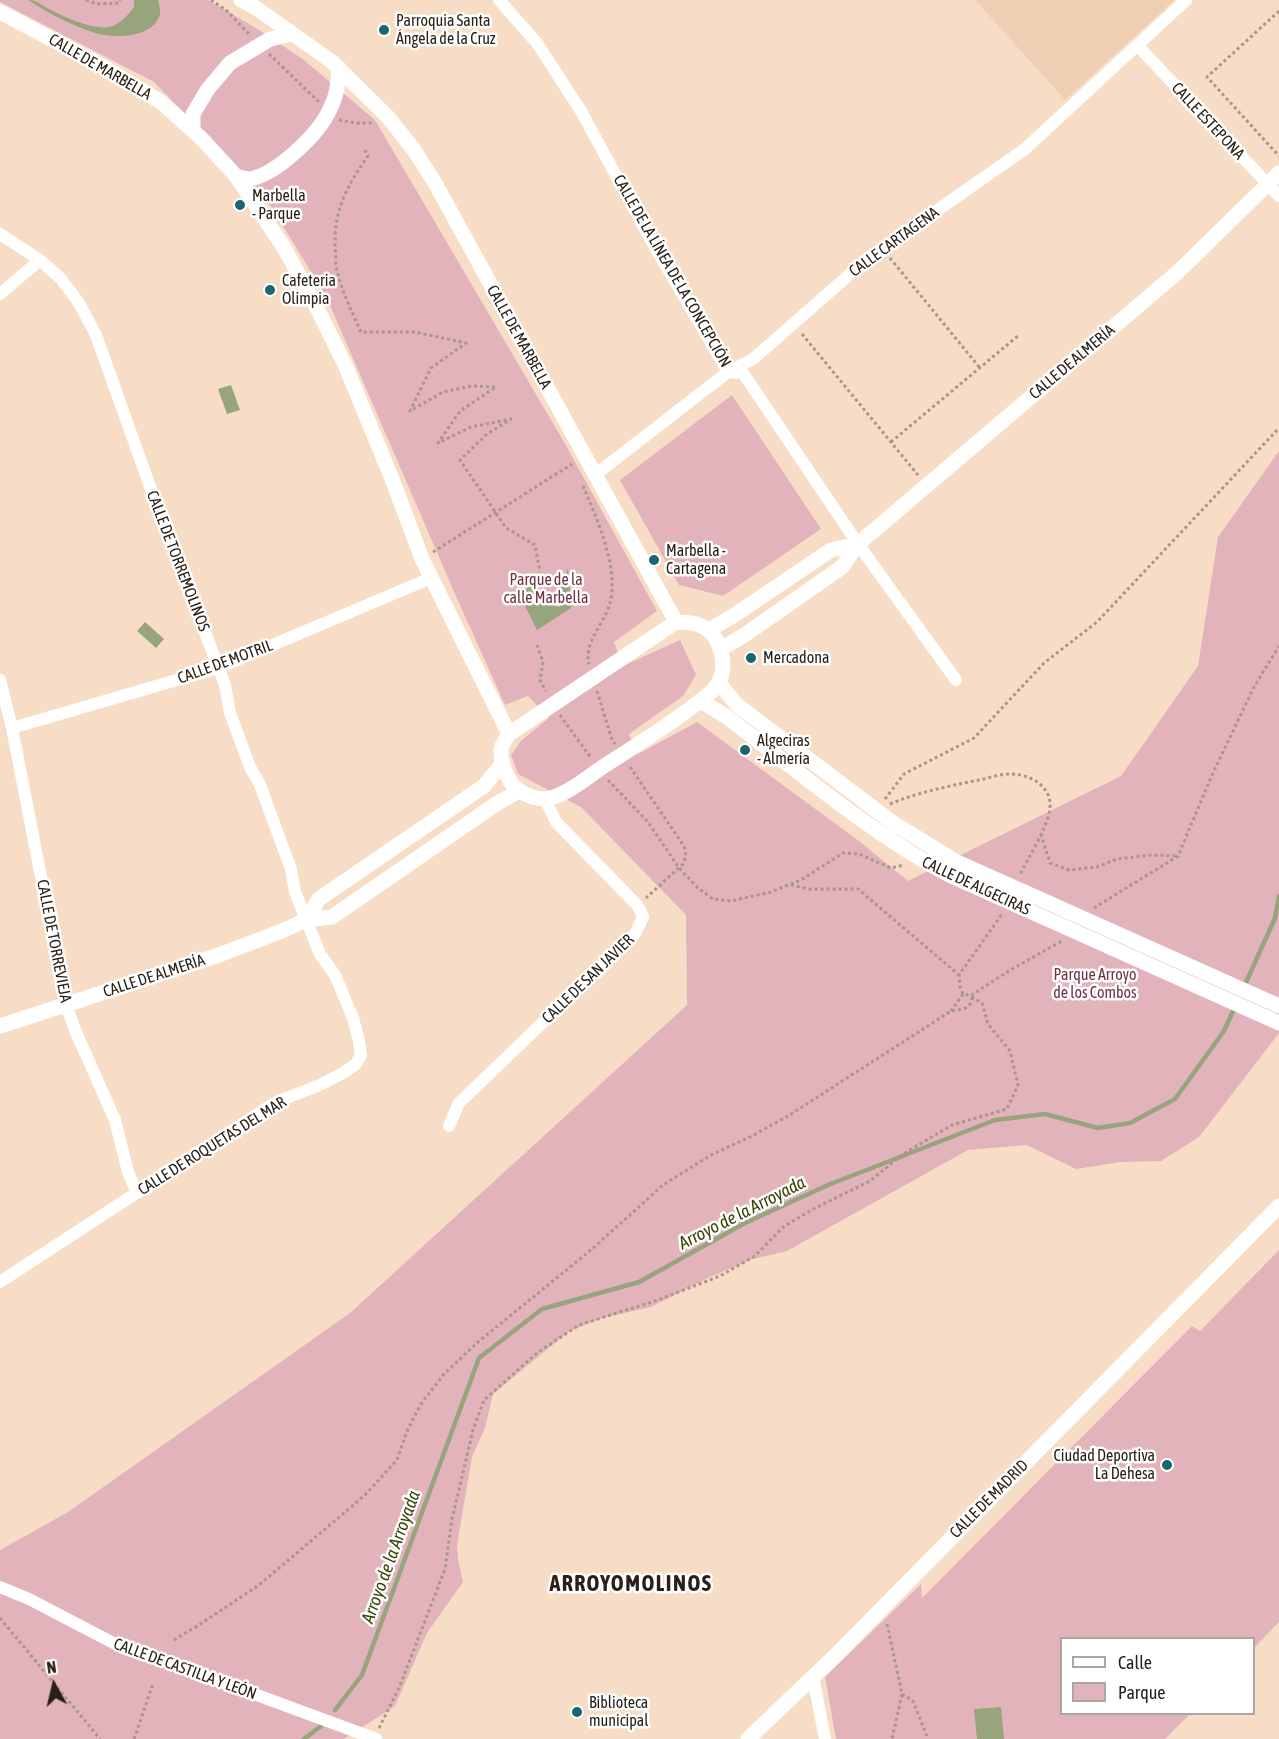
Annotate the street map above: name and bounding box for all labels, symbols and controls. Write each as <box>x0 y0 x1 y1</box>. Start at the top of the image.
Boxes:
place label: Parroquia Santa Ángela de la Cruz <box>396 11 496 49</box>
marker: Parroquia Santa Ángela de la Cruz <box>377 23 391 37</box>
street label: CALLE DE MARBELLA <box>45 30 155 104</box>
street label: CALLE ESTEPONA <box>1167 79 1249 163</box>
street label: CALLE DE LA LÍNEA DE LA CONCEPCIÓN <box>609 171 735 371</box>
place label: Marbella - Parque <box>252 186 306 224</box>
marker: Marbella - Parque <box>233 198 247 212</box>
street label: CALLE CARTAGENA <box>845 203 943 281</box>
place label: Cafeteria Olimpia <box>282 271 336 309</box>
street label: CALLE DE MARBELLA <box>483 282 555 392</box>
marker: Cafeteria Olimpia <box>263 283 277 297</box>
street label: CALLE DE ALMERÍA <box>1025 321 1119 403</box>
street label: CALLE DE TORREMOLINOS <box>142 488 214 634</box>
place label: Marbella - Cartagena <box>666 541 726 579</box>
marker: Marbella - Cartagena <box>647 553 661 567</box>
park label: Parque de la calle Marbella <box>504 570 588 608</box>
street label: CALLE DE MOTRIL <box>175 636 275 688</box>
place label: Mercadona <box>763 648 829 668</box>
marker: Mercadona <box>744 651 758 665</box>
place label: Algeciras - Almería <box>757 731 810 769</box>
marker: Algeciras - Almería <box>738 743 752 757</box>
street label: CALLE DE ALGECIRAS <box>919 853 1033 919</box>
street label: CALLE DE TORREVIEJA <box>33 878 75 1004</box>
street label: CALLE DE SAN JAVIER <box>538 930 638 1028</box>
street label: CALLE DE ALMERÍA <box>101 951 207 1001</box>
park label: Parque Arroyo de los Combos <box>1053 965 1137 1003</box>
street label: CALLE DE ROQUETAS DEL MAR <box>134 1093 290 1199</box>
water label: Arroyo de la Arroyada <box>675 1172 809 1254</box>
place label: Ciudad Deportiva La Dehesa <box>1054 1446 1155 1484</box>
street label: CALLE DE MADRID <box>946 1456 1032 1542</box>
marker: Ciudad Deportiva La Dehesa <box>1160 1458 1174 1472</box>
water label: Arroyo de la Arroyada <box>357 1488 425 1626</box>
district label: ARROYOMOLINOS <box>549 1571 713 1597</box>
street label: CALLE DE CASTILLA Y LEÓN <box>111 1634 259 1704</box>
legend <box>1060 1637 1255 1715</box>
text: Calle <box>1118 1652 1152 1673</box>
north arrow <box>24 1655 84 1715</box>
text: N <box>46 1658 57 1677</box>
text: Parque <box>1118 1682 1166 1703</box>
place label: Biblioteca municipal <box>589 1693 649 1731</box>
marker: Biblioteca municipal <box>570 1705 584 1719</box>

